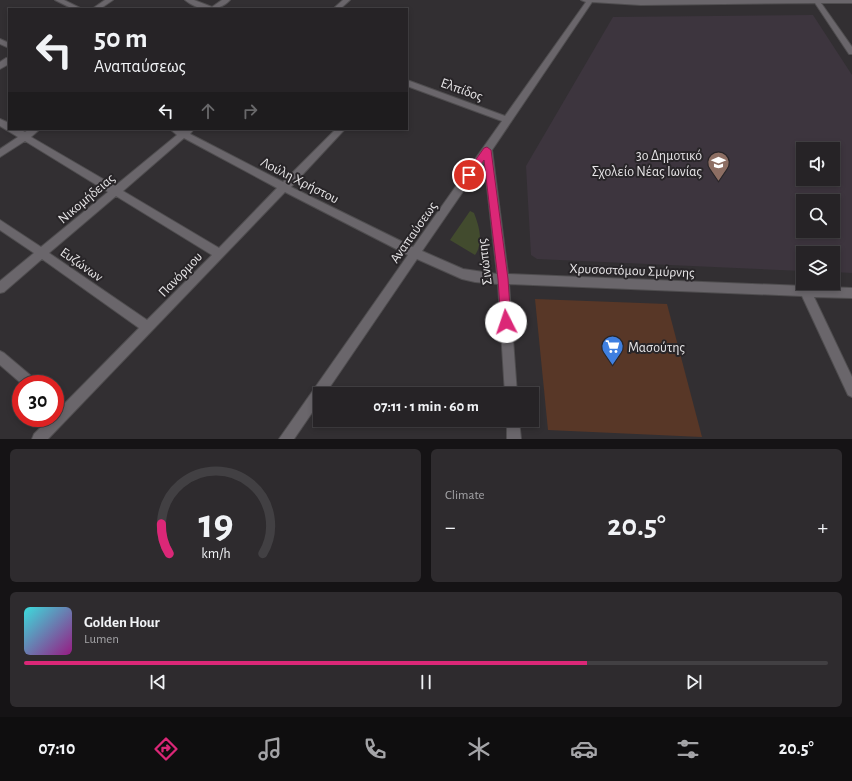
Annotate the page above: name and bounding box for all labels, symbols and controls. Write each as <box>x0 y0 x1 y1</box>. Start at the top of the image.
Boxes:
icon: left <box>28 24 80 76</box>
text: 50 m <box>94 25 148 53</box>
text: Αναπαύσεως <box>94 58 186 76</box>
street label: Ελπίδος <box>439 76 485 104</box>
icon: left <box>155 100 177 122</box>
icon: ahead <box>197 100 219 122</box>
icon: right <box>239 100 261 122</box>
map controls <box>796 142 840 290</box>
button: sound <box>796 142 840 186</box>
place label: 3ο Δημοτικό Σχολείο Νέας Ιωνίας <box>592 149 703 179</box>
school or university icon: 3ο Δημοτικό Σχολείο Νέας Ιωνίας <box>705 150 731 183</box>
street label: Λούλη Χρήστου <box>258 155 341 207</box>
pin <box>452 158 486 192</box>
icon: arrive <box>458 164 480 186</box>
street label: Νικομήδειας <box>56 171 118 226</box>
button: search <box>796 194 840 238</box>
street label: Αναπαύσεως <box>388 199 440 266</box>
street label: Σινώπης <box>475 237 495 286</box>
street label: Ευζώνων <box>58 245 105 285</box>
button: layers <box>796 246 840 290</box>
street label: Πανόρμου <box>156 250 205 300</box>
street label: Χρυσοστόμου Σμύρνης <box>569 262 695 280</box>
position arrow <box>485 301 527 343</box>
supermarket icon: Μασούτης <box>600 334 626 367</box>
place label: Μασούτης <box>628 341 686 355</box>
speed limit sign: 30 <box>12 375 64 427</box>
text: 07:11 · 1 min · 60 m <box>373 399 479 414</box>
text: Climate <box>445 489 484 502</box>
text: 19 <box>198 503 233 544</box>
text: 20.5° <box>607 511 666 541</box>
text: − <box>445 516 456 538</box>
text: + <box>817 516 828 538</box>
text: km/h <box>201 546 230 560</box>
text: Golden Hour <box>84 615 160 630</box>
text: Lumen <box>84 633 119 646</box>
icon: previous <box>147 671 169 693</box>
icon: pause <box>415 671 437 693</box>
icon: next <box>683 671 705 693</box>
icon: directions <box>152 735 180 763</box>
icon: music <box>256 735 284 763</box>
icon: phone <box>361 735 389 763</box>
icon: climate <box>465 735 493 763</box>
icon: car <box>570 735 598 763</box>
icon: filters <box>674 735 702 763</box>
text: 07:10 <box>38 740 75 758</box>
text: 20.5° <box>779 740 814 758</box>

